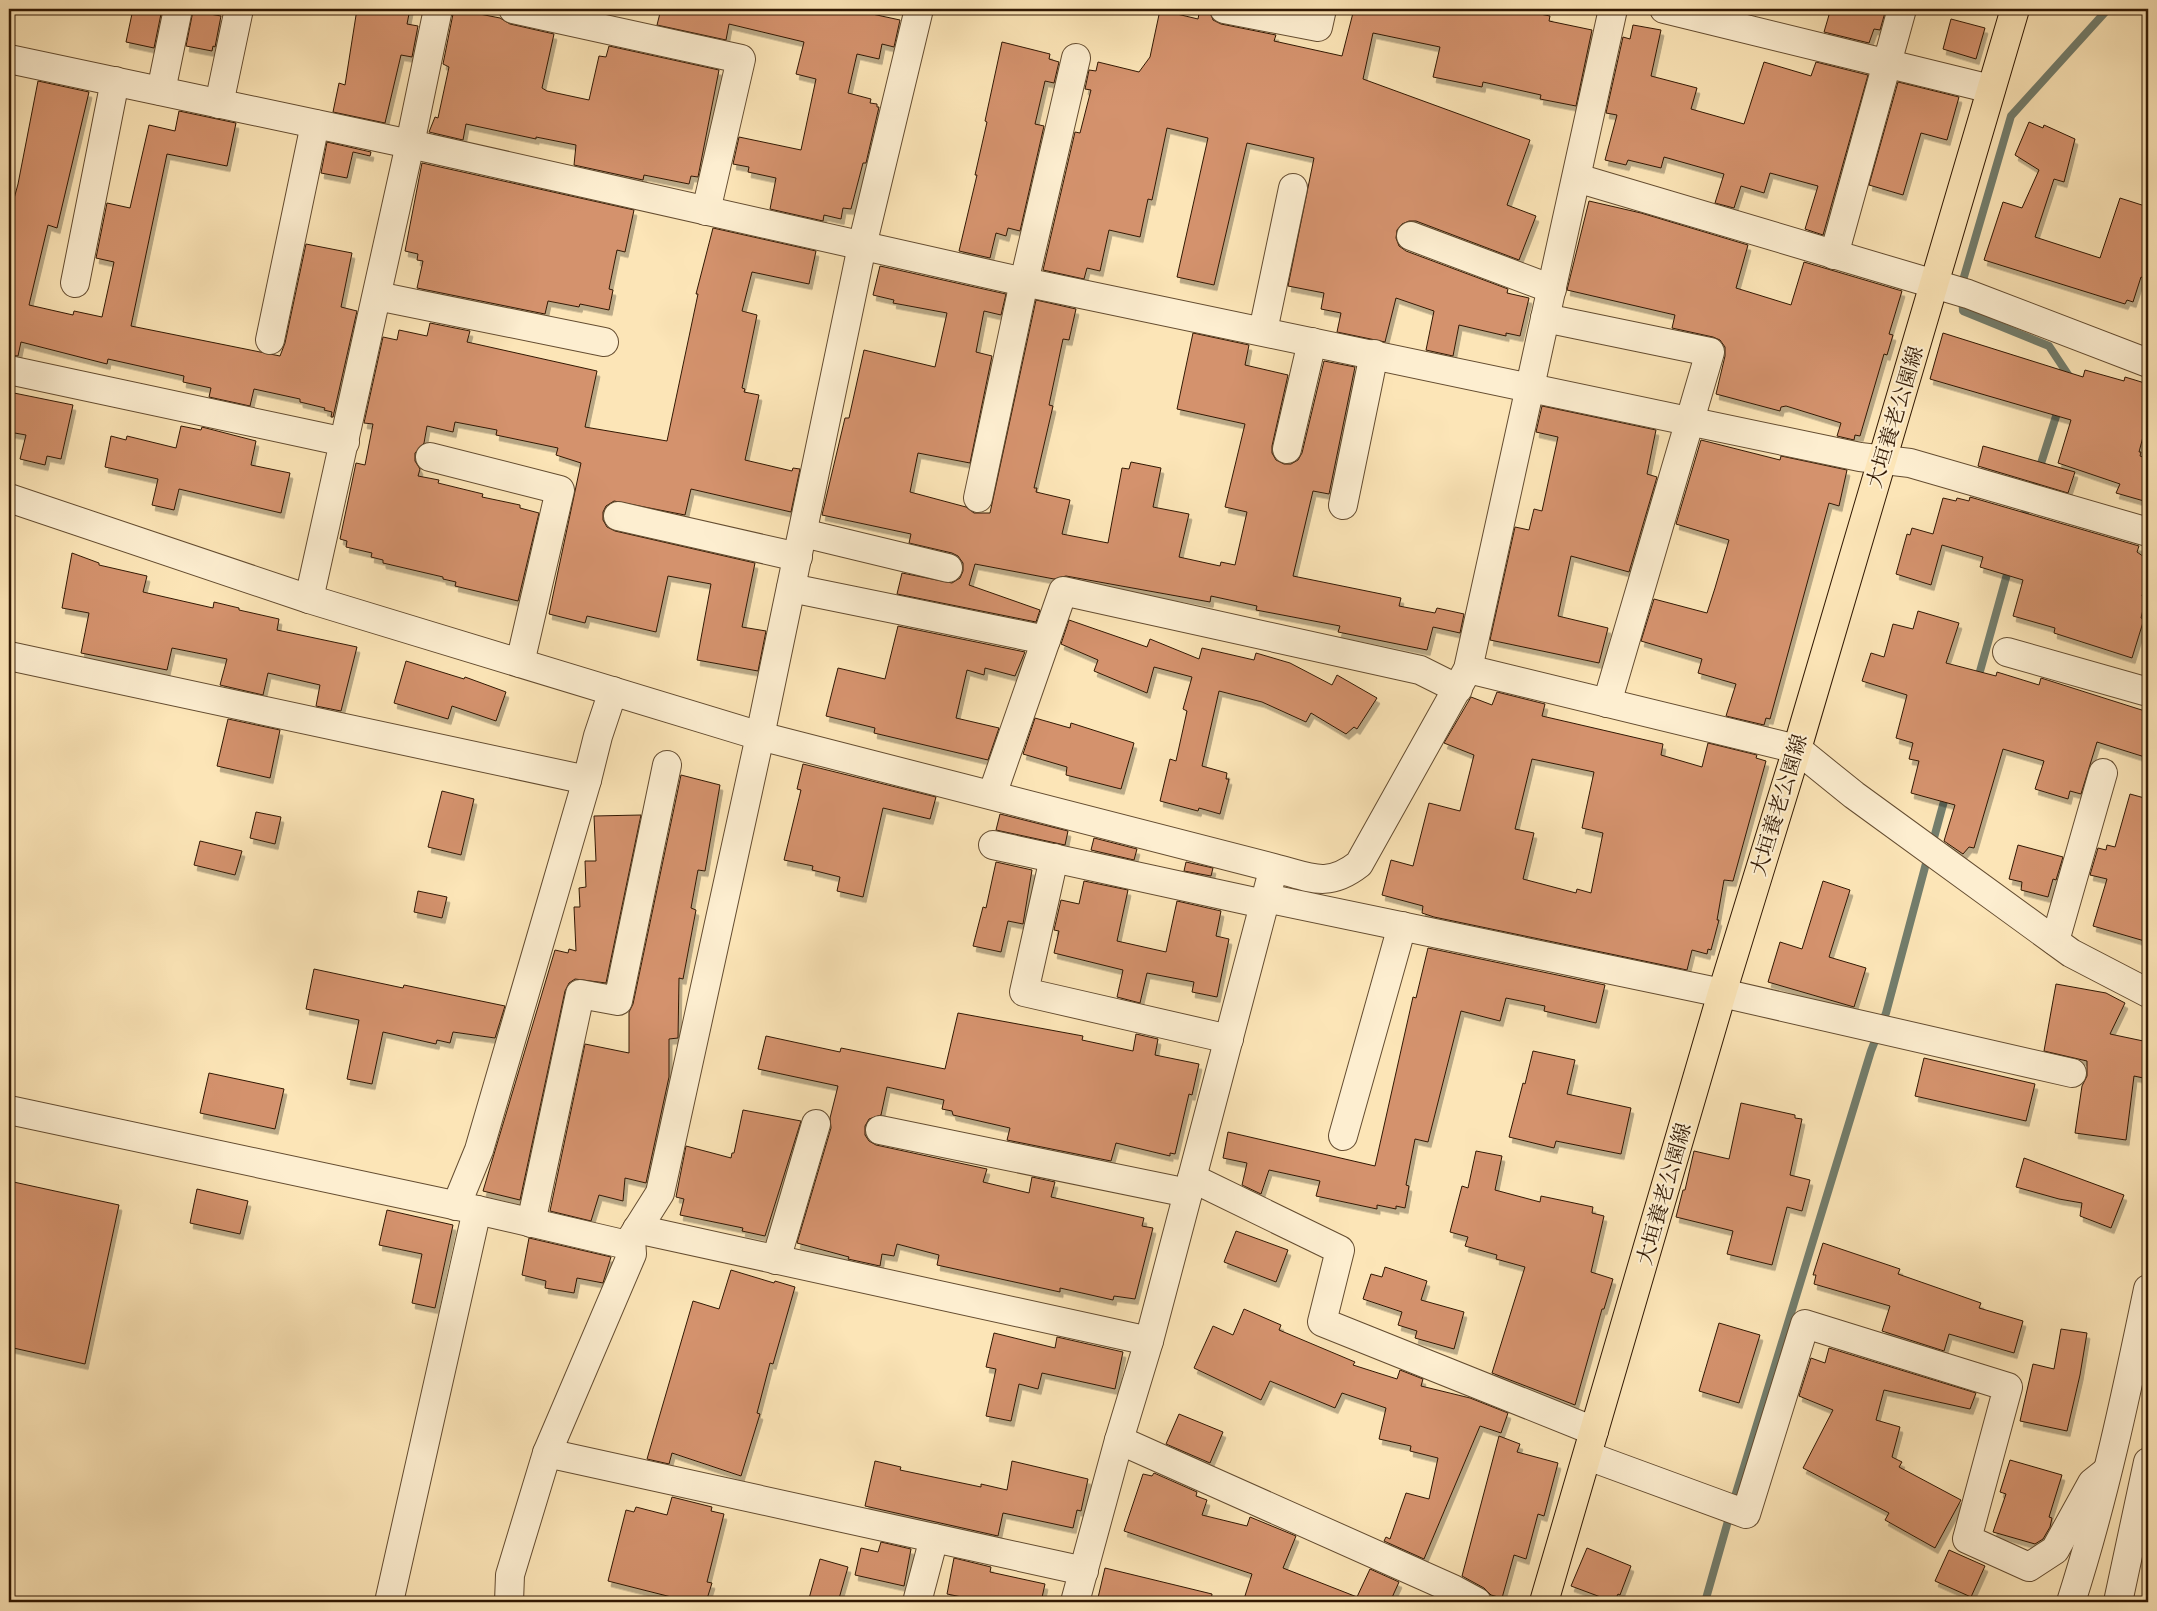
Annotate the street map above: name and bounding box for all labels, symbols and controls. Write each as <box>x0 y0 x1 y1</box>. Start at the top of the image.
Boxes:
street label: 大垣養老公園線 <box>1862 343 1930 491</box>
street label: 大垣養老公園線 <box>1746 731 1814 879</box>
street label: 大垣養老公園線 <box>1632 1120 1698 1269</box>

